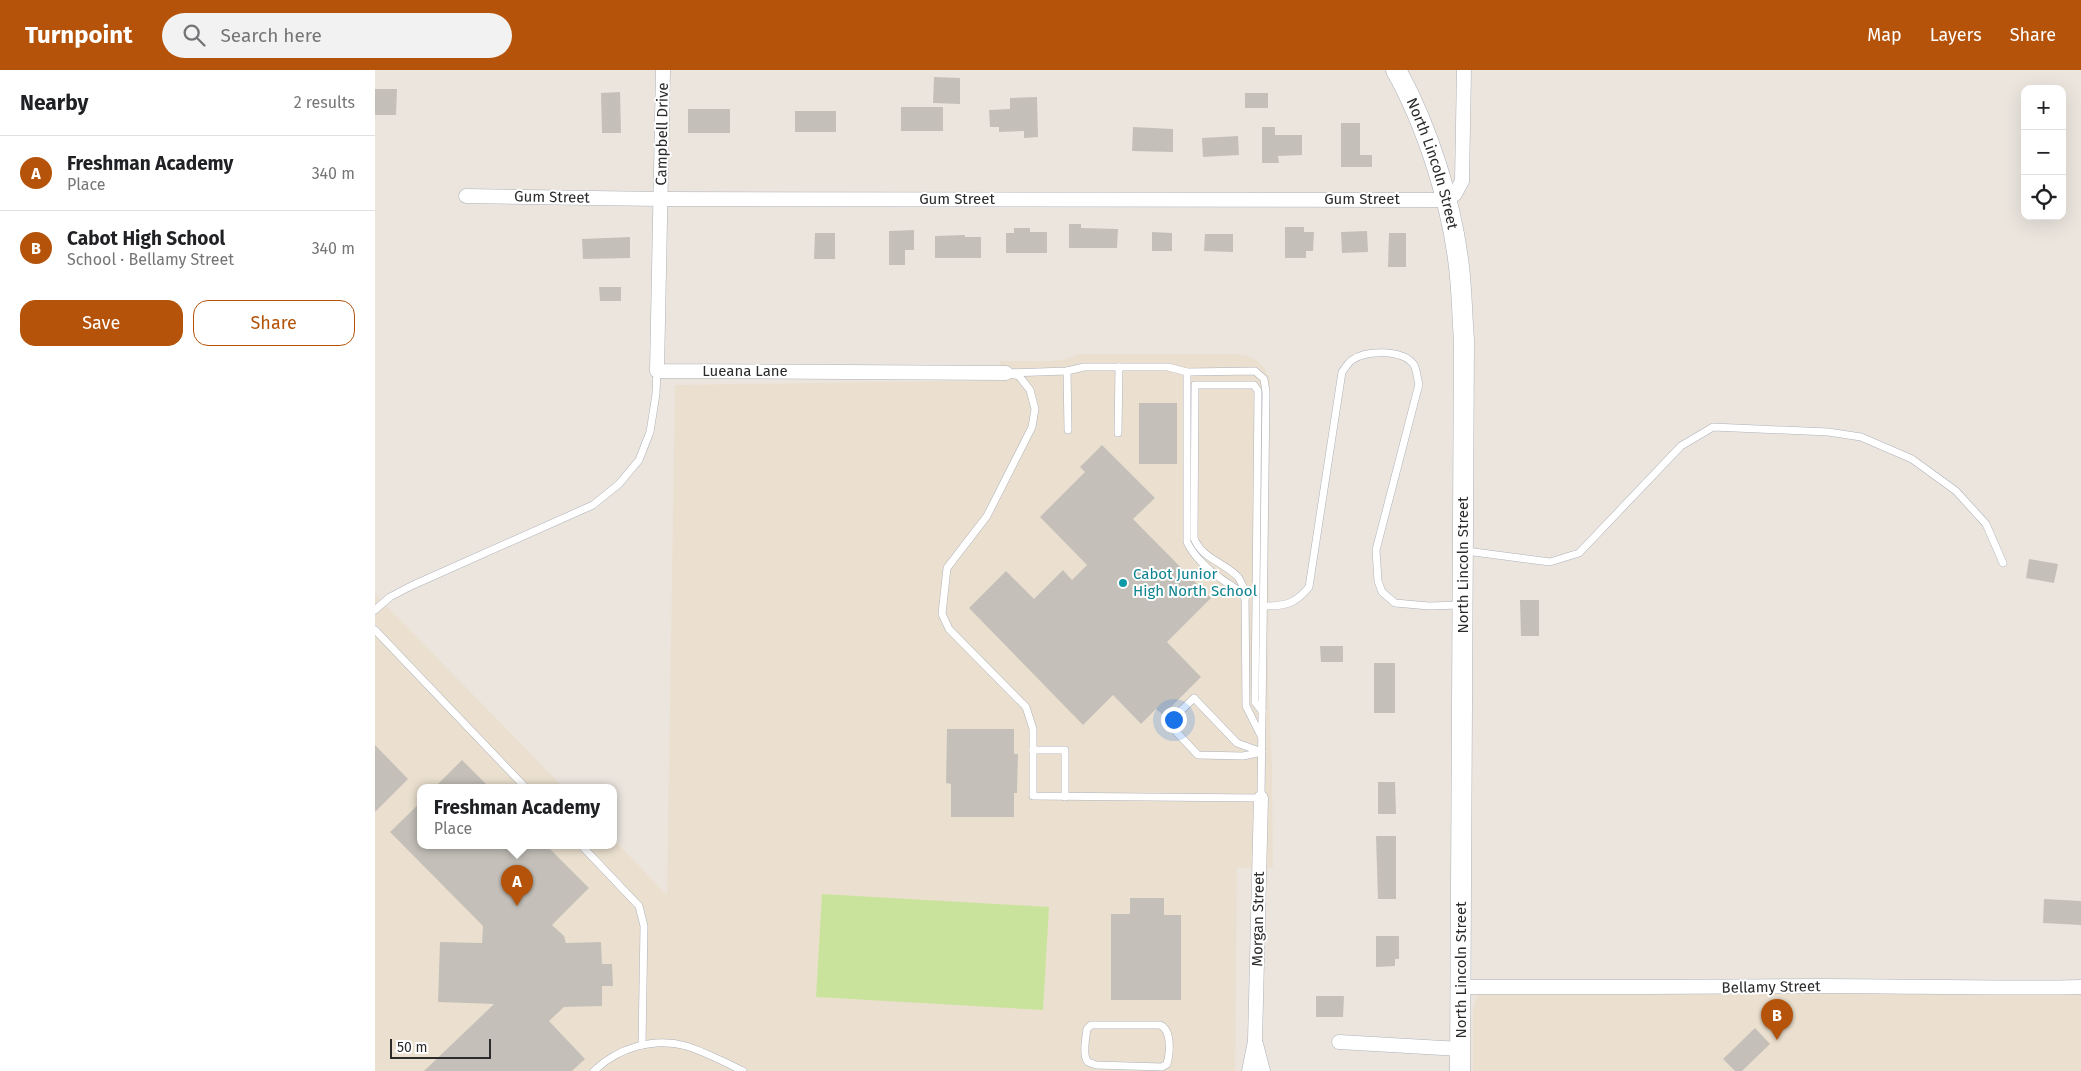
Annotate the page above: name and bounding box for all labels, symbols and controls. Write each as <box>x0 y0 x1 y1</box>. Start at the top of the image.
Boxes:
search box <box>162 13 512 58</box>
text: Turnpoint <box>25 21 132 49</box>
icon: search <box>180 21 208 49</box>
text: Search here <box>220 24 322 47</box>
text: Map <box>1867 24 1902 46</box>
text: Layers <box>1930 24 1982 46</box>
text: Share <box>2010 24 2056 46</box>
street label: Campbell Drive <box>652 82 672 186</box>
map controls <box>2021 85 2066 220</box>
button: + <box>2021 85 2066 130</box>
text: Nearby <box>20 90 88 116</box>
text: 2 results <box>294 93 355 112</box>
street label: North Lincoln Street <box>1403 95 1462 232</box>
button: − <box>2021 130 2066 175</box>
text: Freshman Academy <box>67 152 233 175</box>
text: A <box>31 164 41 183</box>
text: 340 m <box>312 164 355 183</box>
text: Place <box>67 175 106 194</box>
button: locate <box>2021 175 2066 220</box>
street label: Gum Street <box>514 187 591 207</box>
street label: Gum Street <box>919 190 995 208</box>
street label: Gum Street <box>1324 190 1400 208</box>
text: Cabot High School <box>67 227 225 250</box>
text: B <box>31 239 41 258</box>
text: 340 m <box>312 239 355 258</box>
text: School · Bellamy Street <box>67 250 234 269</box>
button: Save <box>20 300 183 346</box>
button: Share <box>193 300 355 346</box>
street label: Lueana Lane <box>702 362 788 380</box>
street label: North Lincoln Street <box>1454 496 1472 633</box>
place label: Cabot Junior High North School <box>1133 565 1258 600</box>
marker: Cabot Junior High North School <box>1117 577 1129 589</box>
your location <box>1161 707 1187 733</box>
popup <box>417 784 617 849</box>
text: Freshman Academy <box>434 796 600 819</box>
text: Place <box>434 819 472 838</box>
pin: A <box>501 865 533 906</box>
street label: Morgan Street <box>1248 871 1268 967</box>
street label: North Lincoln Street <box>1452 901 1470 1038</box>
street label: Bellamy Street <box>1721 977 1821 997</box>
pin: B <box>1761 999 1793 1040</box>
scale bar <box>390 1036 491 1059</box>
text: 50 m <box>397 1039 428 1056</box>

